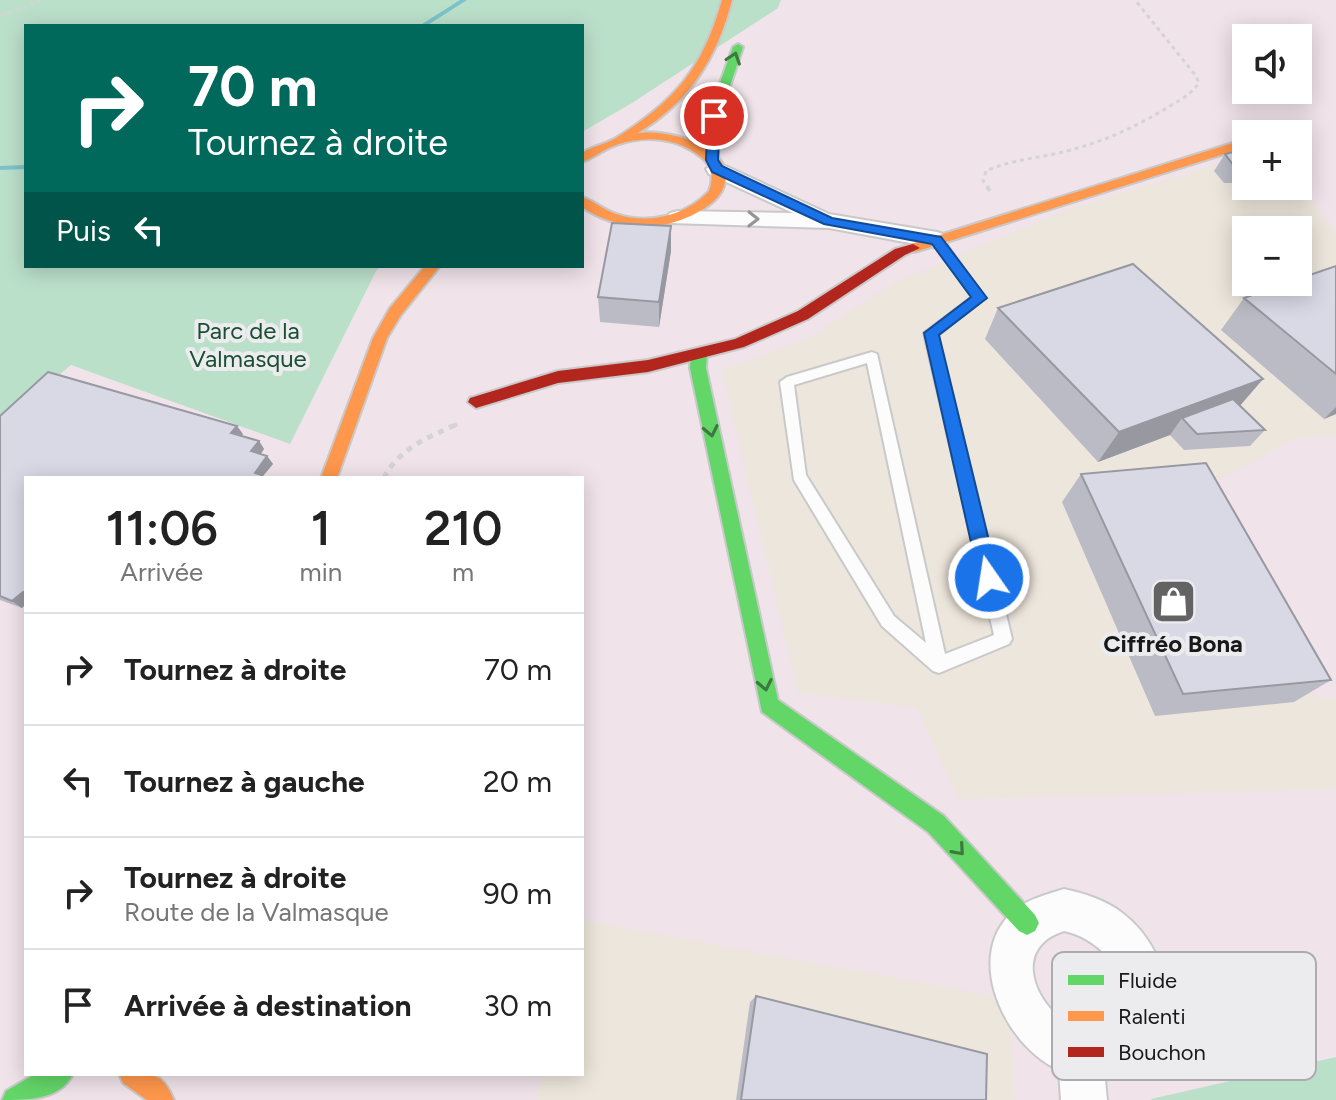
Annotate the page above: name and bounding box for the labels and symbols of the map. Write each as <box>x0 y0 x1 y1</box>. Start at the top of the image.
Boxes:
one-way arrow <box>725 51 741 65</box>
pin <box>680 82 748 150</box>
one-way arrow <box>747 211 760 228</box>
park label: Parc de la Valmasque <box>189 316 307 373</box>
one-way arrow <box>702 423 719 437</box>
position arrow <box>947 536 1031 620</box>
shop icon: Ciffréo Bona <box>1149 578 1197 626</box>
place label: Ciffréo Bona <box>1103 629 1243 658</box>
one-way arrow <box>755 679 772 692</box>
one-way arrow <box>949 840 964 855</box>
legend <box>1052 952 1316 1080</box>
text: Fluide <box>1118 967 1177 994</box>
text: Ralenti <box>1118 1003 1186 1030</box>
text: Bouchon <box>1118 1039 1206 1066</box>

